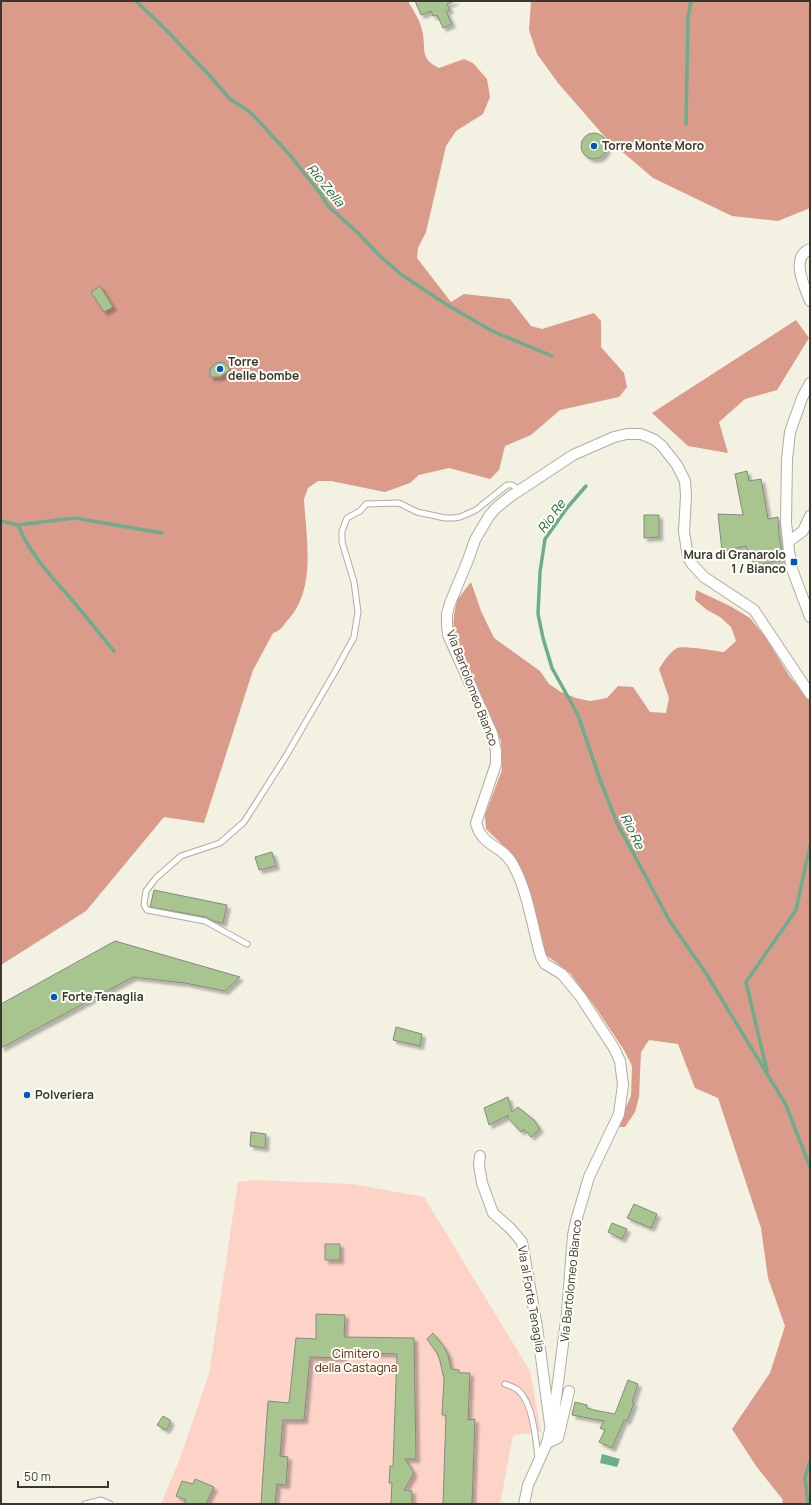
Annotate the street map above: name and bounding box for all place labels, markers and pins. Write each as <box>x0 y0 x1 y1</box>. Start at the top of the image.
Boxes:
place label: Torre Monte Moro <box>602 137 704 154</box>
marker: Torre Monte Moro <box>589 141 599 151</box>
place label: Torre delle bombe <box>228 353 299 384</box>
marker: Torre delle bombe <box>215 364 225 374</box>
place label: Mura di Granarolo 1 / Bianco <box>683 546 786 577</box>
marker: Mura di Granarolo 1 / Bianco <box>789 557 799 567</box>
place label: Forte Tenaglia <box>62 988 144 1005</box>
marker: Forte Tenaglia <box>49 992 59 1002</box>
place label: Polveriera <box>35 1086 94 1103</box>
marker: Polveriera <box>22 1090 32 1100</box>

